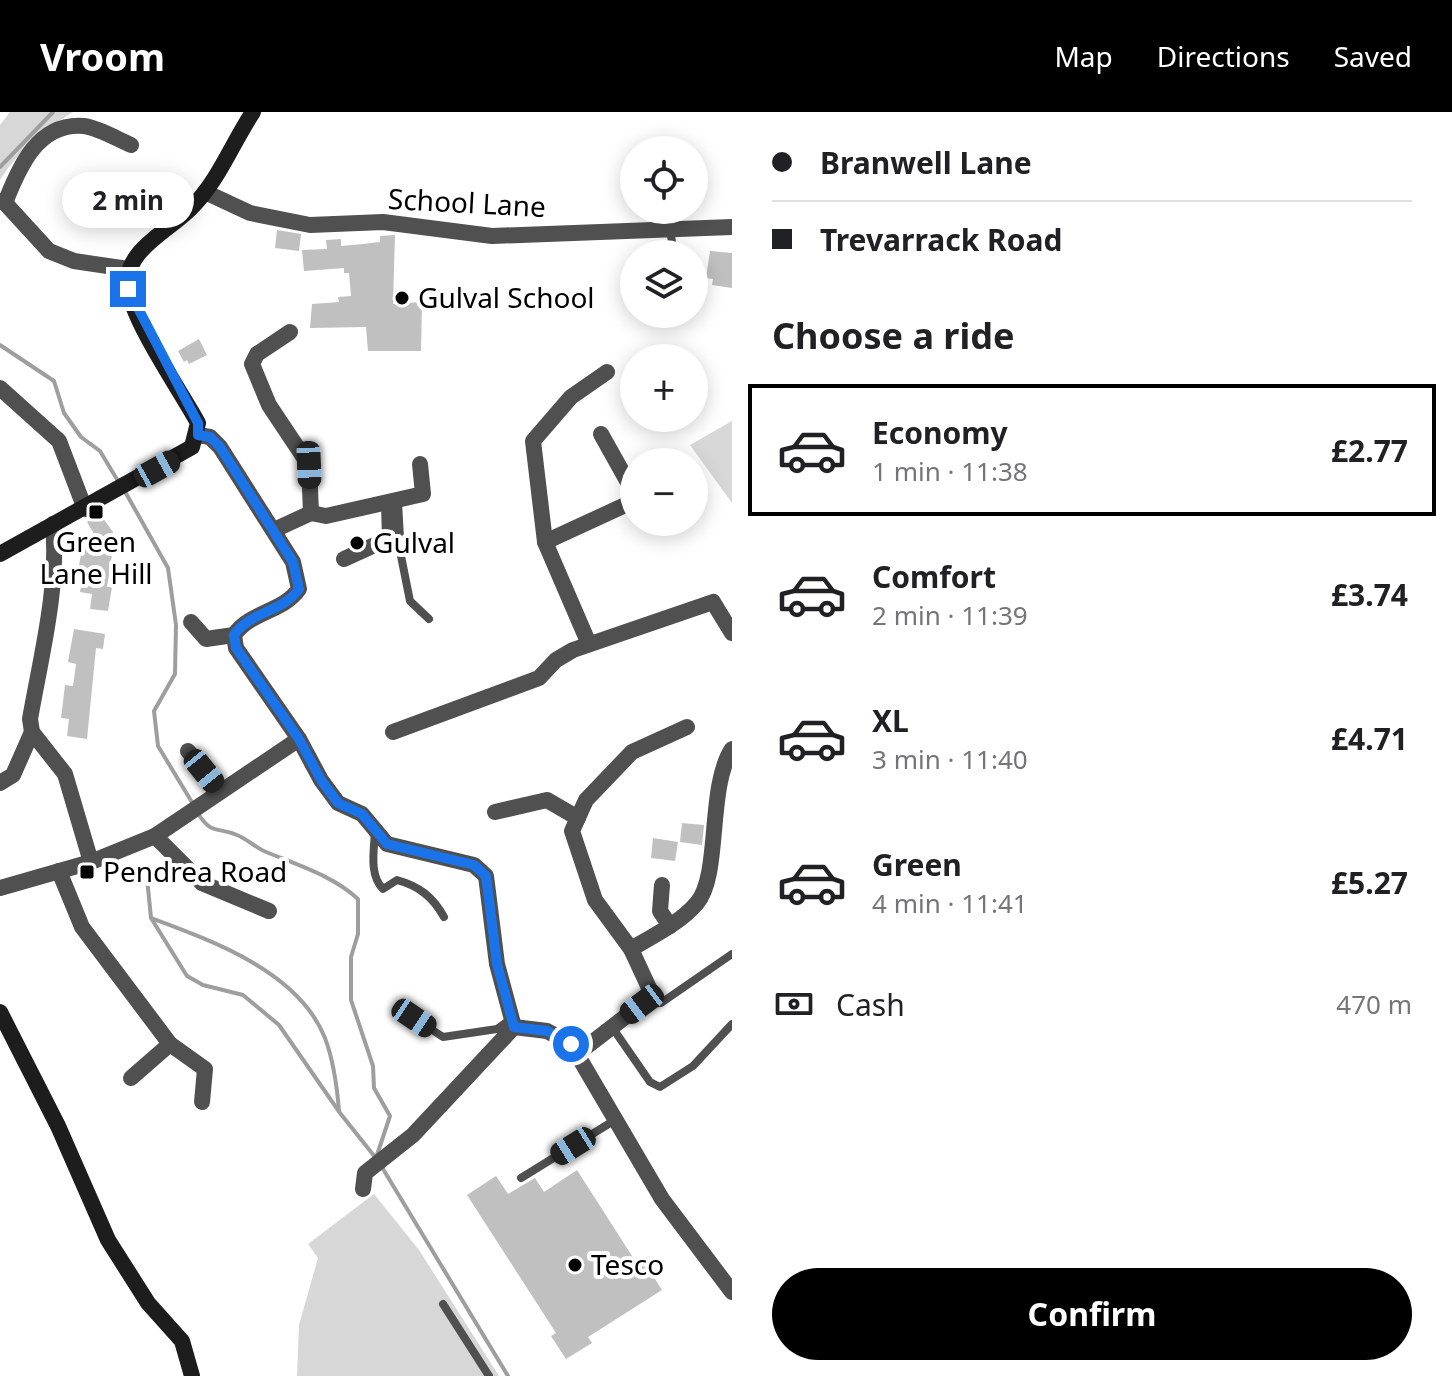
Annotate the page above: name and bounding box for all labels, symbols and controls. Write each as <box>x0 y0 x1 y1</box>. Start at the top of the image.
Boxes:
text: Vroom <box>40 30 165 82</box>
text: Map <box>1054 37 1113 75</box>
text: Directions <box>1157 37 1290 75</box>
text: Saved <box>1334 37 1412 75</box>
map controls <box>620 136 708 536</box>
button: locate <box>620 136 708 224</box>
text: Branwell Lane <box>820 142 1032 183</box>
callout: 2 min <box>62 173 194 229</box>
street label: School Lane <box>387 179 547 225</box>
text: 2 min <box>92 182 164 218</box>
text: Trevarrack Road <box>820 219 1062 260</box>
button: layers <box>620 240 708 328</box>
route end <box>110 271 146 307</box>
place label: Gulval School <box>418 278 595 316</box>
marker: Gulval School <box>393 289 411 307</box>
text: Choose a ride <box>772 311 1014 360</box>
button: + <box>620 344 708 432</box>
text: Economy <box>872 412 1008 453</box>
icon: car <box>776 414 848 486</box>
text: £2.77 <box>1331 430 1408 471</box>
car <box>296 441 322 489</box>
car <box>130 447 184 491</box>
button: − <box>620 448 708 536</box>
text: 1 min · 11:38 <box>872 453 1028 489</box>
marker: Green Lane Hill <box>87 503 105 521</box>
place label: Green Lane Hill <box>39 522 153 592</box>
place label: Gulval <box>373 523 455 561</box>
marker: Gulval <box>348 534 366 552</box>
text: Comfort <box>872 556 996 597</box>
icon: car <box>776 558 848 630</box>
text: £3.74 <box>1331 574 1408 615</box>
text: 2 min · 11:39 <box>872 597 1028 633</box>
text: XL <box>872 700 909 741</box>
icon: car <box>776 702 848 774</box>
text: £4.71 <box>1331 718 1408 759</box>
text: 3 min · 11:40 <box>872 741 1028 777</box>
car <box>180 745 228 797</box>
text: Green <box>872 844 962 885</box>
icon: car <box>776 846 848 918</box>
place label: Pendrea Road <box>103 852 287 890</box>
text: £5.27 <box>1331 862 1408 903</box>
marker: Pendrea Road <box>78 863 96 881</box>
text: 4 min · 11:41 <box>872 885 1028 921</box>
car <box>616 980 668 1028</box>
icon: cash <box>772 982 816 1026</box>
text: Cash <box>836 984 905 1025</box>
text: 470 m <box>1336 986 1412 1022</box>
car <box>387 995 441 1041</box>
route start <box>553 1026 589 1062</box>
car <box>546 1123 600 1169</box>
place label: Tesco <box>591 1245 664 1283</box>
marker: Tesco <box>566 1256 584 1274</box>
button: Confirm <box>772 1268 1412 1360</box>

